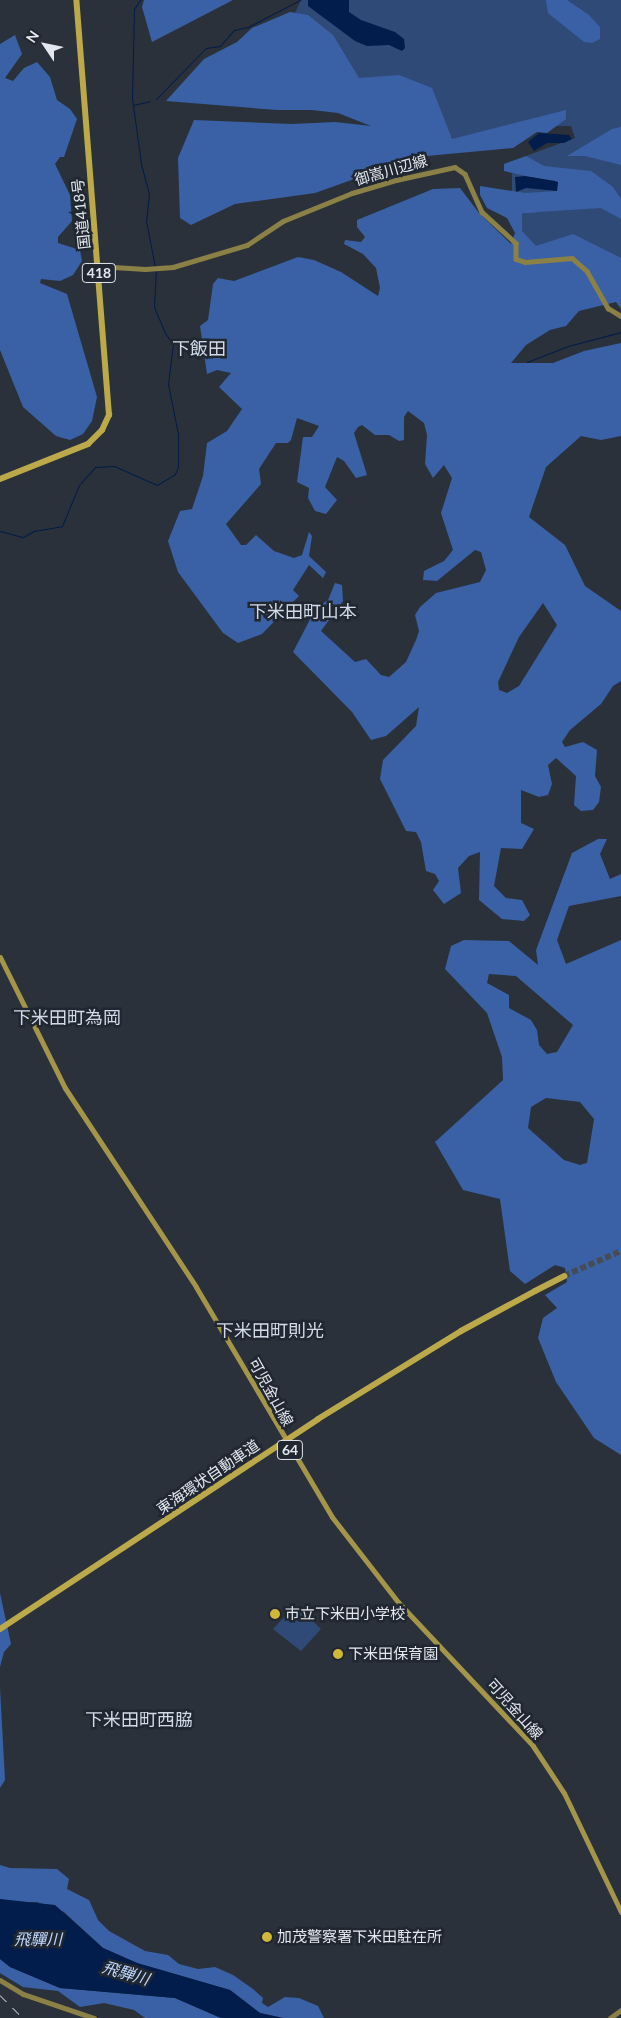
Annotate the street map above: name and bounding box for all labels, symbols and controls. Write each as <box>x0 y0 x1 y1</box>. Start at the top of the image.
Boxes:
north arrow <box>20 20 70 70</box>
text: N <box>22 27 42 46</box>
street label: 御嵩川辺線 <box>352 151 430 189</box>
street label: 国道418号 <box>68 178 94 250</box>
road number: 418 <box>82 262 116 284</box>
district label: 下飯田 <box>172 337 226 359</box>
district label: 下米田町山本 <box>249 600 357 622</box>
district label: 下米田町為岡 <box>13 1006 121 1028</box>
district label: 下米田町則光 <box>216 1319 324 1341</box>
street label: 可児金山線 <box>245 1355 297 1429</box>
street label: 東海環状自動車道 <box>153 1436 263 1518</box>
road number: 64 <box>276 1438 304 1462</box>
place label: 市立下米田小学校 <box>285 1605 405 1623</box>
marker: 市立下米田小学校 <box>269 1608 281 1620</box>
place label: 下米田保育園 <box>348 1645 438 1663</box>
marker: 下米田保育園 <box>332 1648 344 1660</box>
street label: 可児金山線 <box>483 1675 547 1743</box>
district label: 下米田町西脇 <box>85 1708 193 1730</box>
place label: 加茂警察署下米田駐在所 <box>277 1928 442 1946</box>
water label: 飛驒川 <box>14 1929 62 1949</box>
marker: 加茂警察署下米田駐在所 <box>261 1931 273 1943</box>
water label: 飛騨川 <box>100 1957 152 1989</box>

